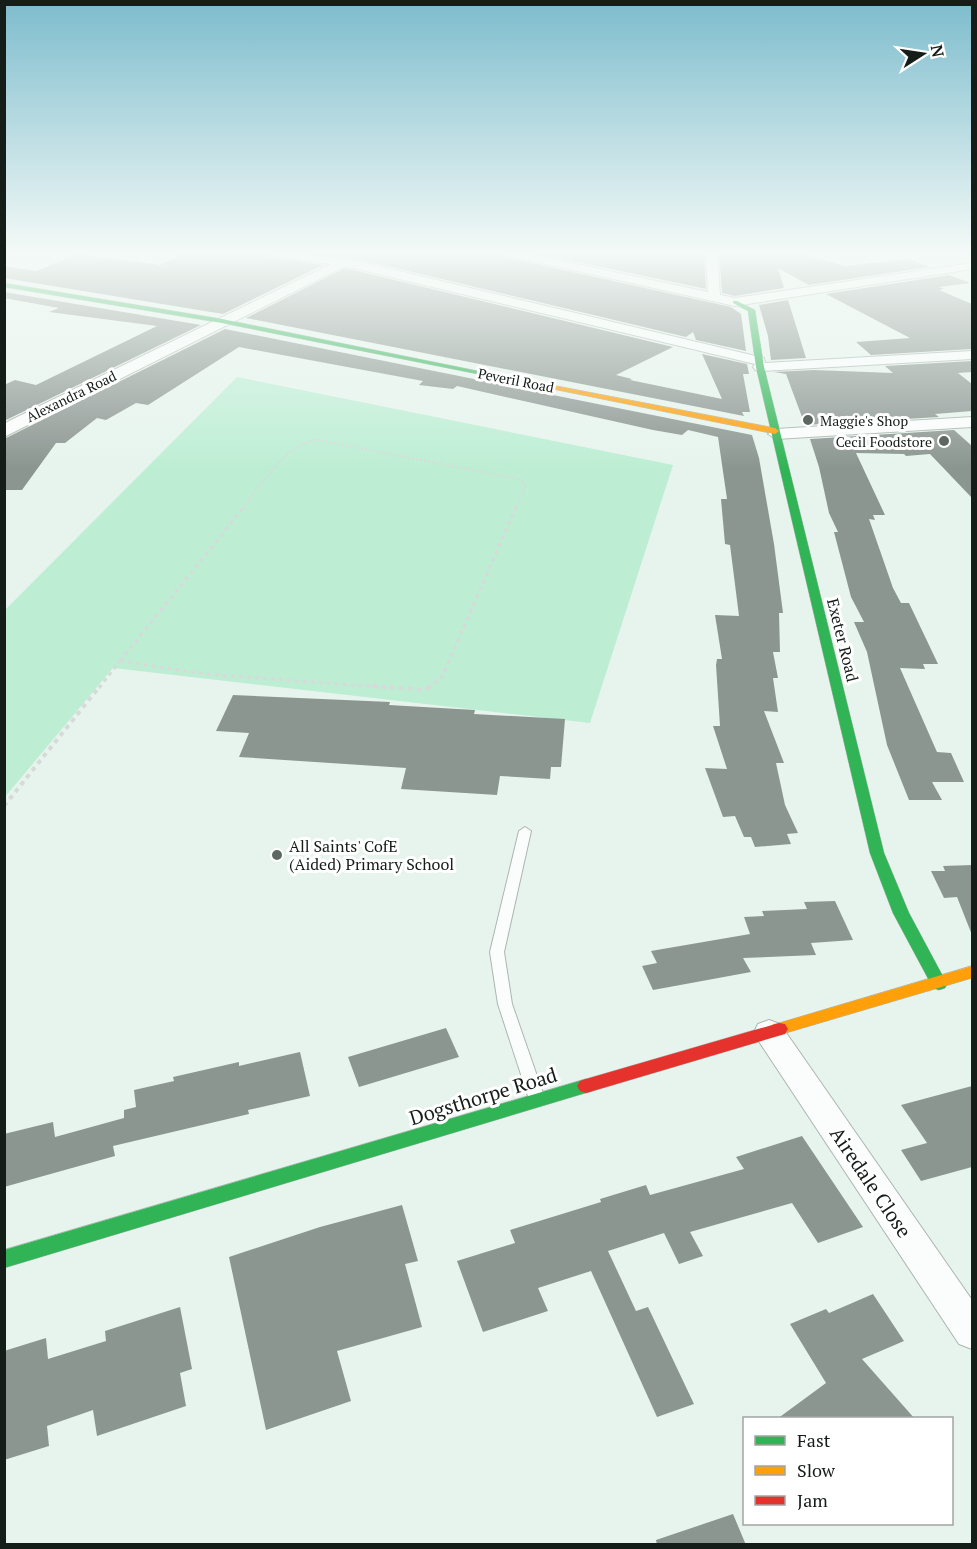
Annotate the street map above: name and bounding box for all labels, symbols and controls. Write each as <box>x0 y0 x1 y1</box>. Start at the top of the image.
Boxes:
north arrow <box>893 24 953 84</box>
text: N <box>926 43 950 59</box>
street label: Peveril Road <box>476 363 556 397</box>
street label: Alexandra Road <box>23 366 119 426</box>
place label: Maggie's Shop <box>820 411 908 430</box>
marker: Maggie's Shop <box>801 413 815 427</box>
place label: Cecil Foodstore <box>836 432 932 451</box>
marker: Cecil Foodstore <box>937 434 951 448</box>
street label: Exeter Road <box>822 596 864 684</box>
place label: All Saints' CofE (Aided) Primary School <box>289 835 454 875</box>
marker: All Saints' CofE (Aided) Primary School <box>270 848 284 862</box>
street label: Dogsthorpe Road <box>406 1061 560 1131</box>
street label: Airedale Close <box>824 1121 918 1243</box>
legend <box>743 1417 953 1525</box>
text: Fast <box>797 1428 831 1452</box>
text: Slow <box>797 1458 836 1482</box>
text: Jam <box>797 1488 828 1512</box>

